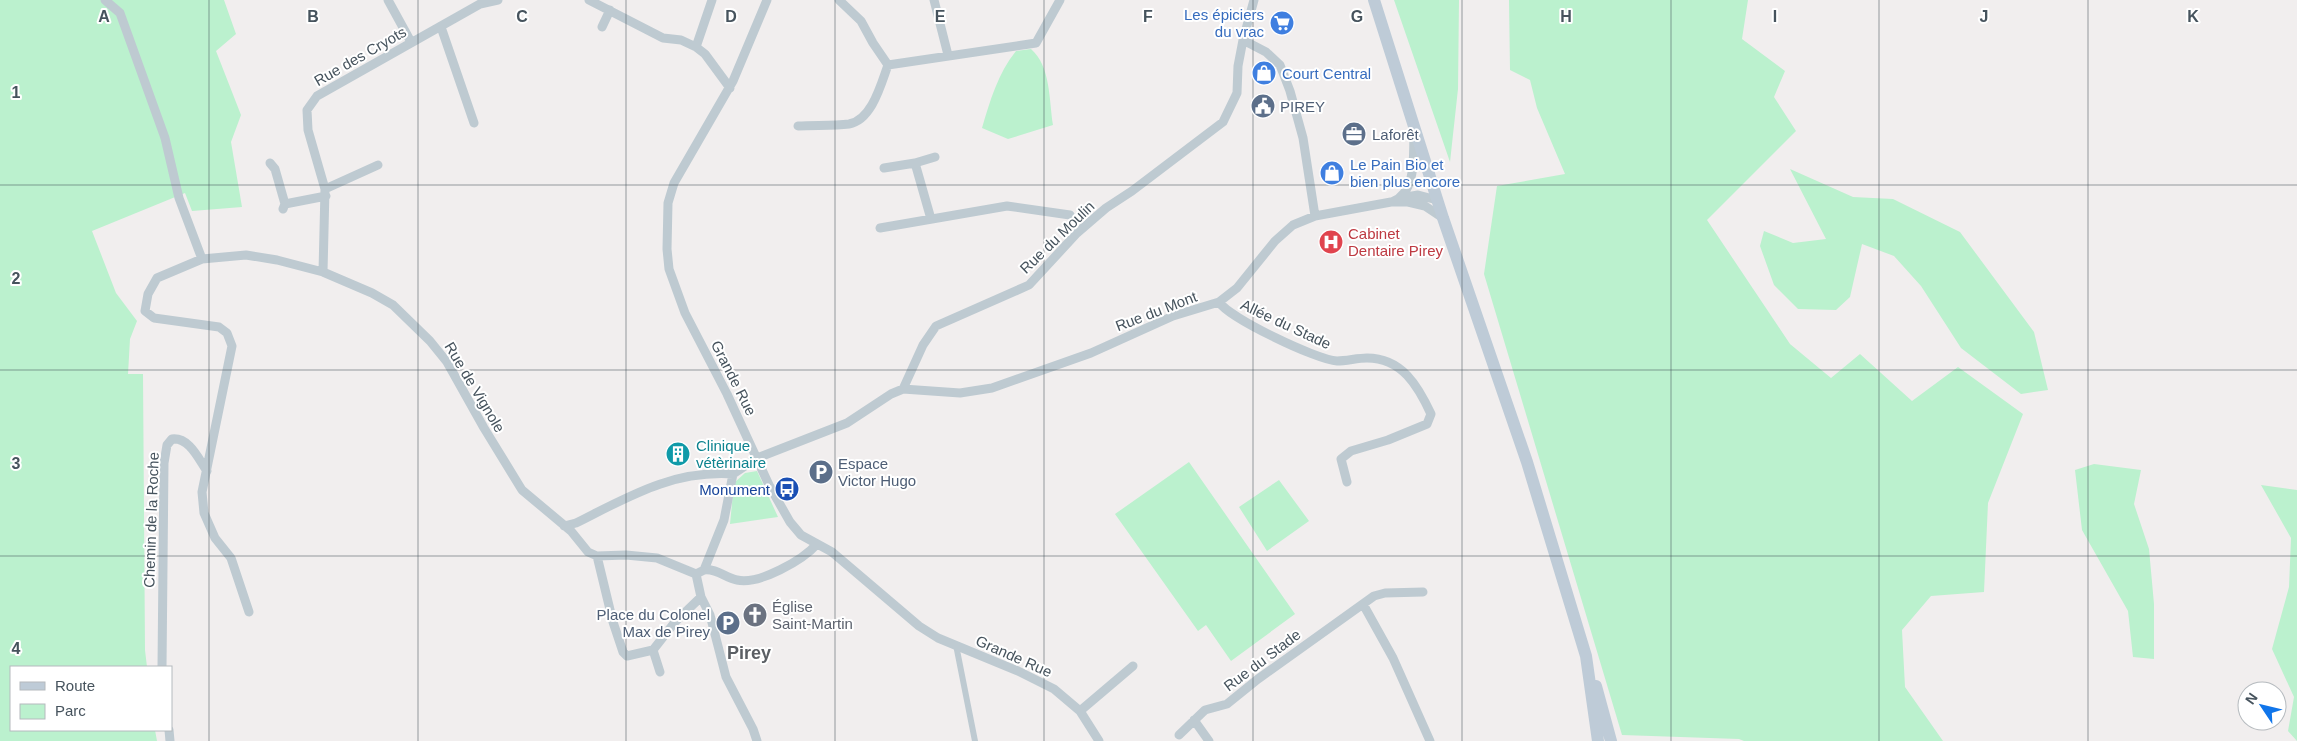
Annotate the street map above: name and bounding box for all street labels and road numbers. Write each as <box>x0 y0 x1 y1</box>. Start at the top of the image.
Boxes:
street label: Rue des Cryots <box>311 23 409 89</box>
street label: Rue du Moulin <box>1016 197 1098 277</box>
street label: Rue du Mont <box>1113 287 1200 334</box>
street label: Allée du Stade <box>1238 296 1334 352</box>
street label: Grande Rue <box>708 338 760 418</box>
street label: Rue de Vignole <box>441 339 509 435</box>
street label: Chemin de la Roche <box>140 452 162 588</box>
street label: Rue du Stade <box>1220 626 1304 694</box>
street label: Grande Rue <box>973 632 1055 680</box>

